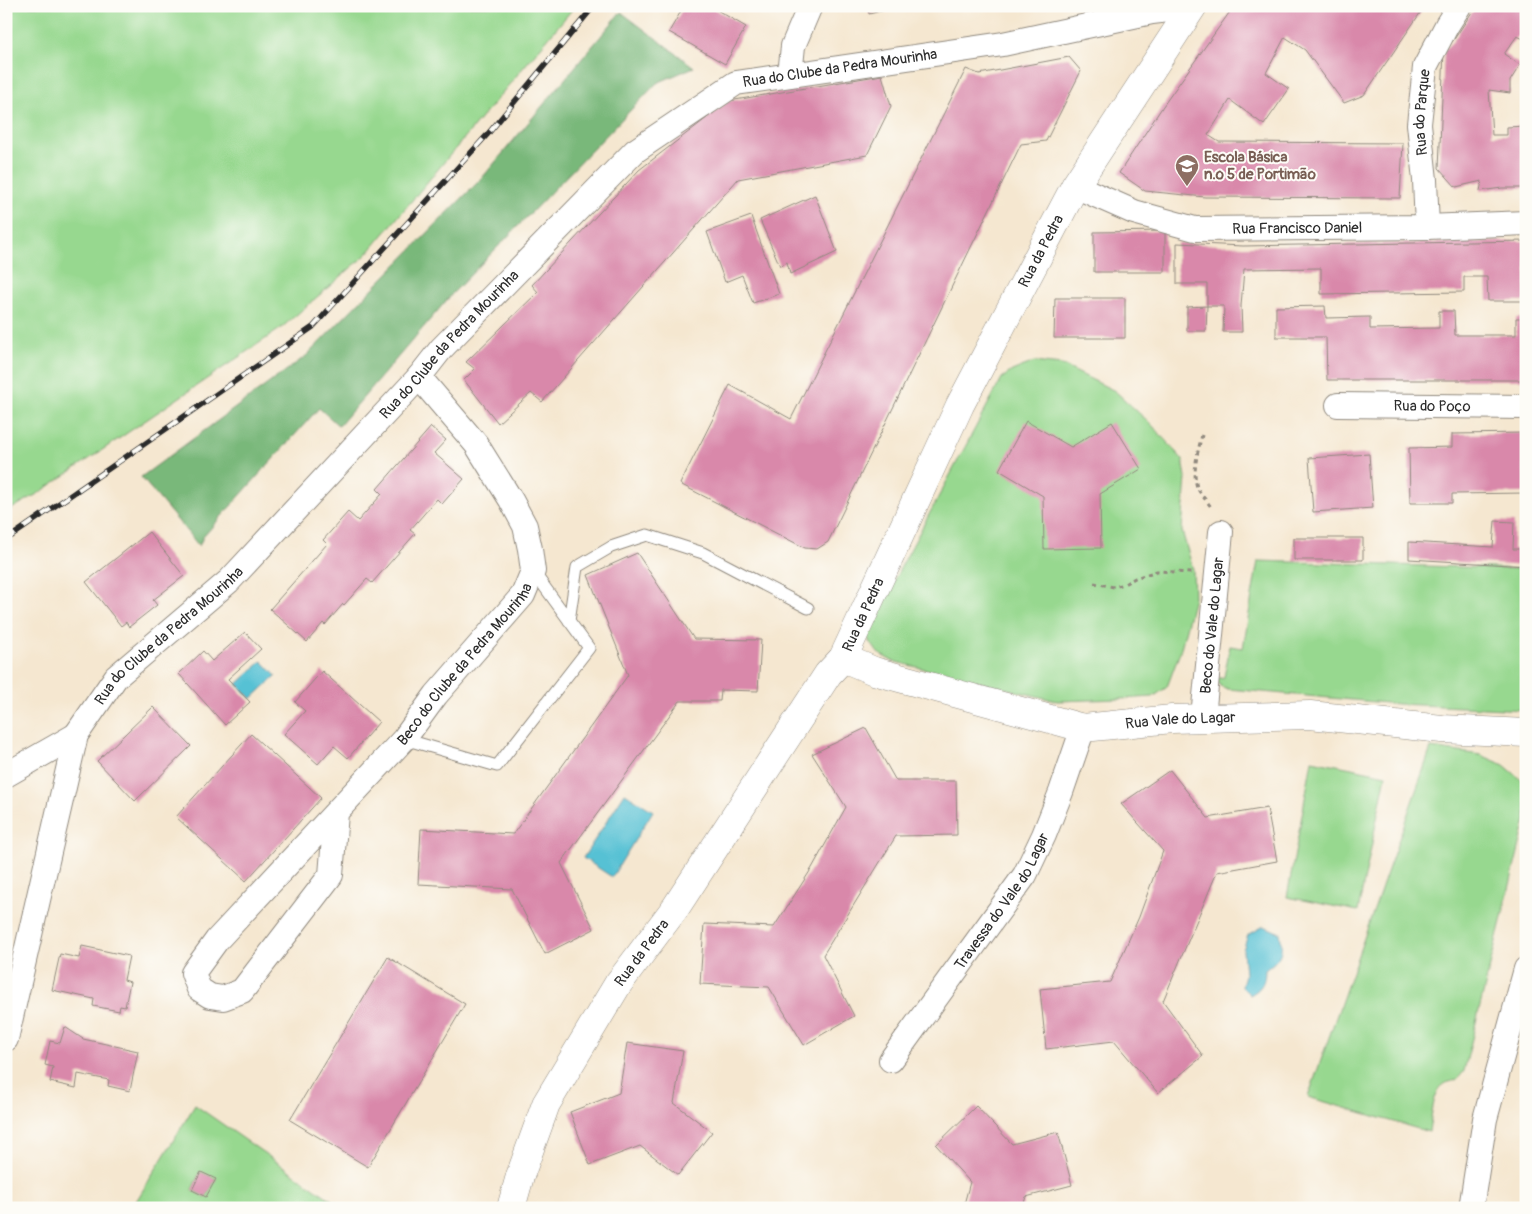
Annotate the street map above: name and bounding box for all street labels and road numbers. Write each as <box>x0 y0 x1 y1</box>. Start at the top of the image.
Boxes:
street label: Rua do Clube da Pedra Mourinha <box>741 44 938 91</box>
street label: Rua do Parque <box>1409 68 1434 157</box>
street label: Rua da Pedra <box>1014 211 1068 291</box>
street label: Rua Francisco Daniel <box>1232 218 1362 238</box>
street label: Rua do Clube da Pedra Mourinha <box>375 266 523 423</box>
street label: Rua do Poço <box>1393 396 1471 416</box>
street label: Beco do Vale do Lagar <box>1196 556 1228 695</box>
street label: Rua do Clube da Pedra Mourinha <box>90 562 247 708</box>
street label: Rua da Pedra <box>838 575 888 655</box>
street label: Beco do Clube da Pedra Mourinha <box>393 580 536 750</box>
street label: Rua Vale do Lagar <box>1124 708 1236 733</box>
street label: Travessa do Vale do Lagar <box>950 829 1054 973</box>
street label: Rua da Pedra <box>610 915 673 990</box>

